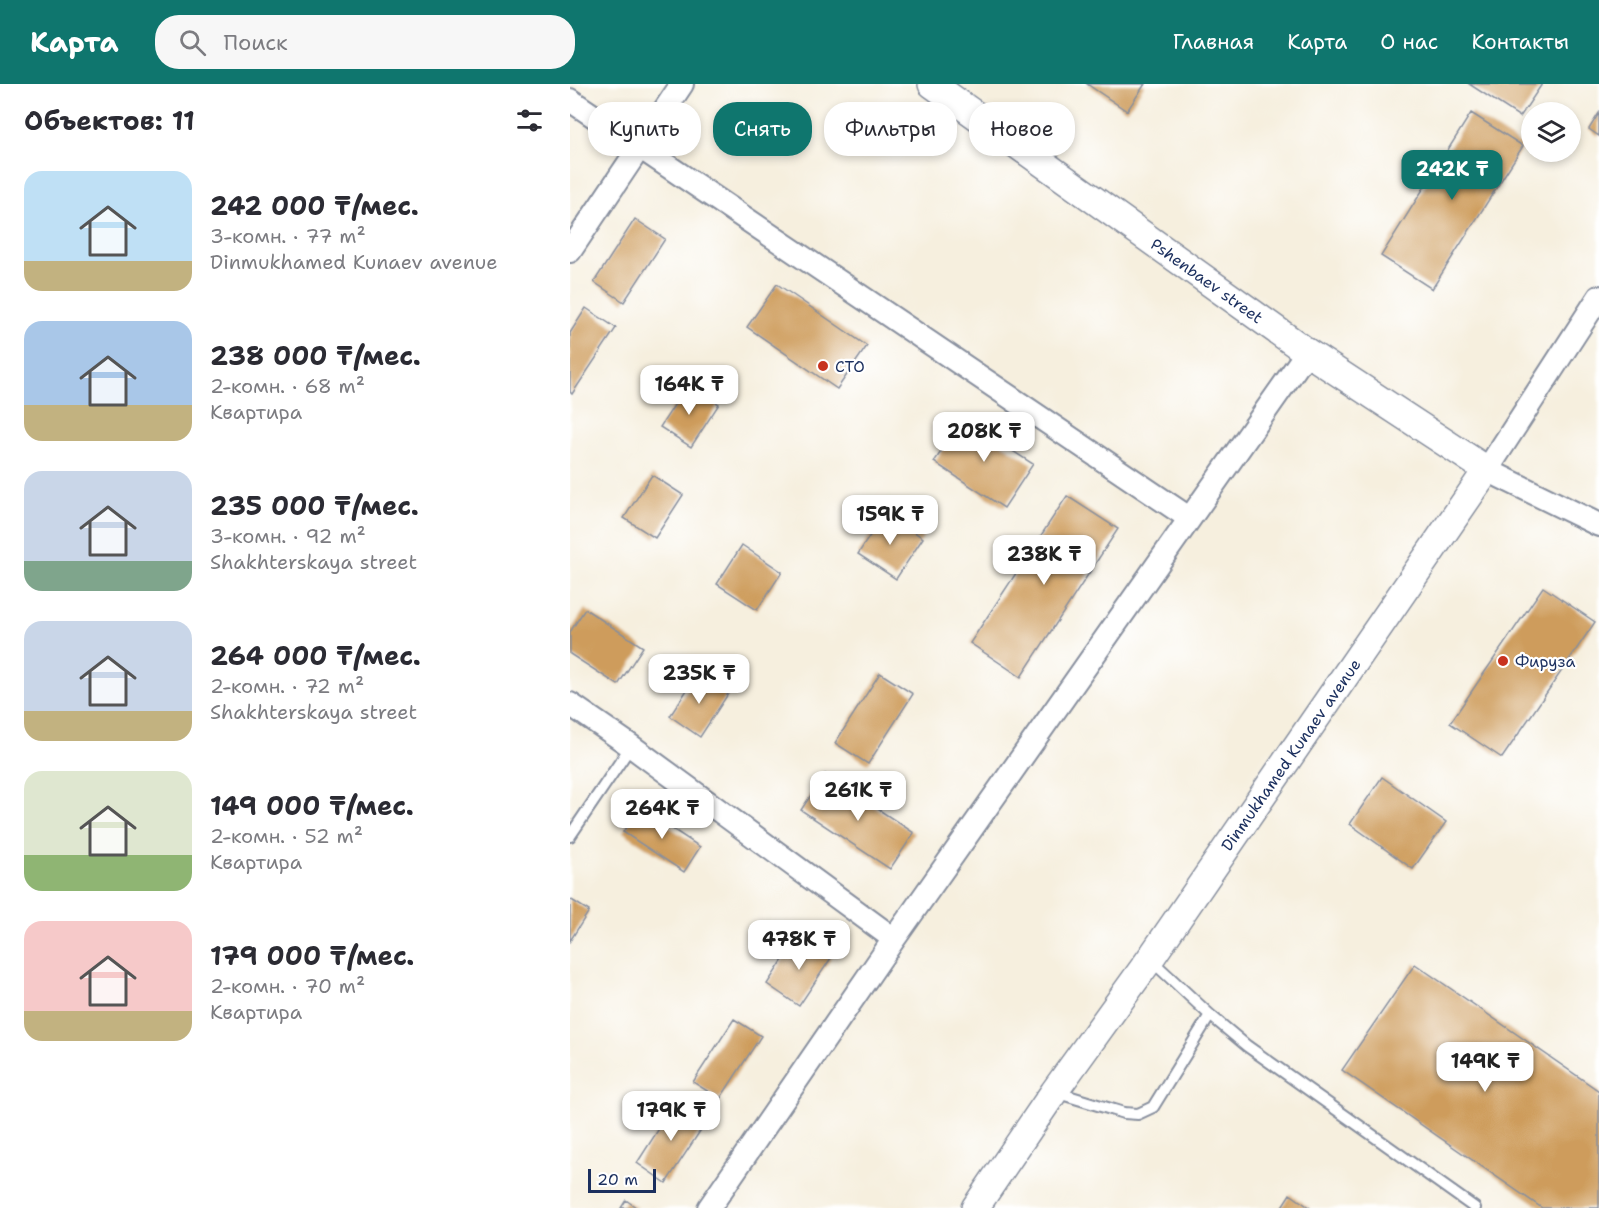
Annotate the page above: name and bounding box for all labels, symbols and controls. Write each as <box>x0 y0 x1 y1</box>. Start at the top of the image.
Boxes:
search box <box>155 15 575 69</box>
text: Карта <box>30 23 119 61</box>
icon: search <box>176 26 209 59</box>
text: Поиск <box>224 28 288 57</box>
text: Главная <box>1173 28 1254 56</box>
text: Карта <box>1287 28 1347 56</box>
text: О нас <box>1380 28 1438 56</box>
text: Контакты <box>1471 28 1569 56</box>
chip: Купить <box>588 102 701 156</box>
chip: Снять <box>713 102 812 156</box>
chip: Фильтры <box>824 102 957 156</box>
chip: Новое <box>969 102 1075 156</box>
map controls <box>1521 102 1581 162</box>
button: layers <box>1521 102 1581 162</box>
text: Объектов: 11 <box>24 103 195 138</box>
icon: filters <box>513 104 546 137</box>
pin: 242K ₸ <box>1403 150 1501 201</box>
text: 242K ₸ <box>1415 156 1489 182</box>
text: 242 000 ₸/мес. <box>210 188 419 223</box>
icon: home <box>72 195 144 267</box>
text: 3-комн. · 77 m² <box>210 223 366 249</box>
street label: Pshenbaev street <box>1147 233 1267 328</box>
text: Dinmukhamed Kunaev avenue <box>210 249 498 275</box>
text: 238 000 ₸/мес. <box>210 338 421 373</box>
icon: home <box>72 345 144 417</box>
place label: СТО <box>835 356 865 377</box>
marker: СТО <box>816 359 830 373</box>
pin: 164K ₸ <box>640 365 738 416</box>
text: 164K ₸ <box>654 371 724 397</box>
text: 2-комн. · 68 m² <box>210 373 365 399</box>
text: Квартира <box>210 399 302 425</box>
pin: 208K ₸ <box>935 412 1033 463</box>
text: 208K ₸ <box>947 418 1021 444</box>
text: 235 000 ₸/мес. <box>210 488 419 523</box>
icon: home <box>72 495 144 567</box>
pin: 159K ₸ <box>841 495 939 546</box>
text: 159K ₸ <box>856 501 924 527</box>
text: 3-комн. · 92 m² <box>210 523 366 549</box>
pin: 238K ₸ <box>995 535 1093 586</box>
text: 238K ₸ <box>1007 541 1081 567</box>
text: Shakhterskaya street <box>210 549 417 575</box>
text: 264 000 ₸/мес. <box>210 638 421 673</box>
icon: home <box>72 645 144 717</box>
place label: Фируза <box>1515 651 1575 672</box>
pin: 235K ₸ <box>650 654 748 705</box>
marker: Фируза <box>1496 654 1510 668</box>
street label: Dinmukhamed Kunaev avenue <box>1216 655 1366 855</box>
text: 235K ₸ <box>662 660 736 686</box>
text: 2-комн. · 72 m² <box>210 673 364 699</box>
text: Shakhterskaya street <box>210 699 417 725</box>
pin: 261K ₸ <box>809 771 907 822</box>
text: 261K ₸ <box>824 777 892 803</box>
text: 149 000 ₸/мес. <box>210 788 414 823</box>
pin: 264K ₸ <box>613 789 711 840</box>
icon: home <box>72 795 144 867</box>
text: 264K ₸ <box>625 795 699 821</box>
text: 2-комн. · 52 m² <box>210 823 363 849</box>
text: Квартира <box>210 849 302 875</box>
pin: 478K ₸ <box>750 920 848 971</box>
text: 478K ₸ <box>762 926 836 952</box>
text: 179 000 ₸/мес. <box>210 938 414 973</box>
icon: home <box>72 945 144 1017</box>
text: 2-комн. · 70 m² <box>210 973 365 999</box>
text: Квартира <box>210 999 302 1025</box>
pin: 149K ₸ <box>1436 1042 1534 1093</box>
text: 149K ₸ <box>1450 1048 1520 1074</box>
pin: 179K ₸ <box>622 1091 720 1142</box>
text: 179K ₸ <box>636 1097 706 1123</box>
scale bar <box>588 1166 656 1194</box>
text: 20 m <box>597 1169 638 1190</box>

